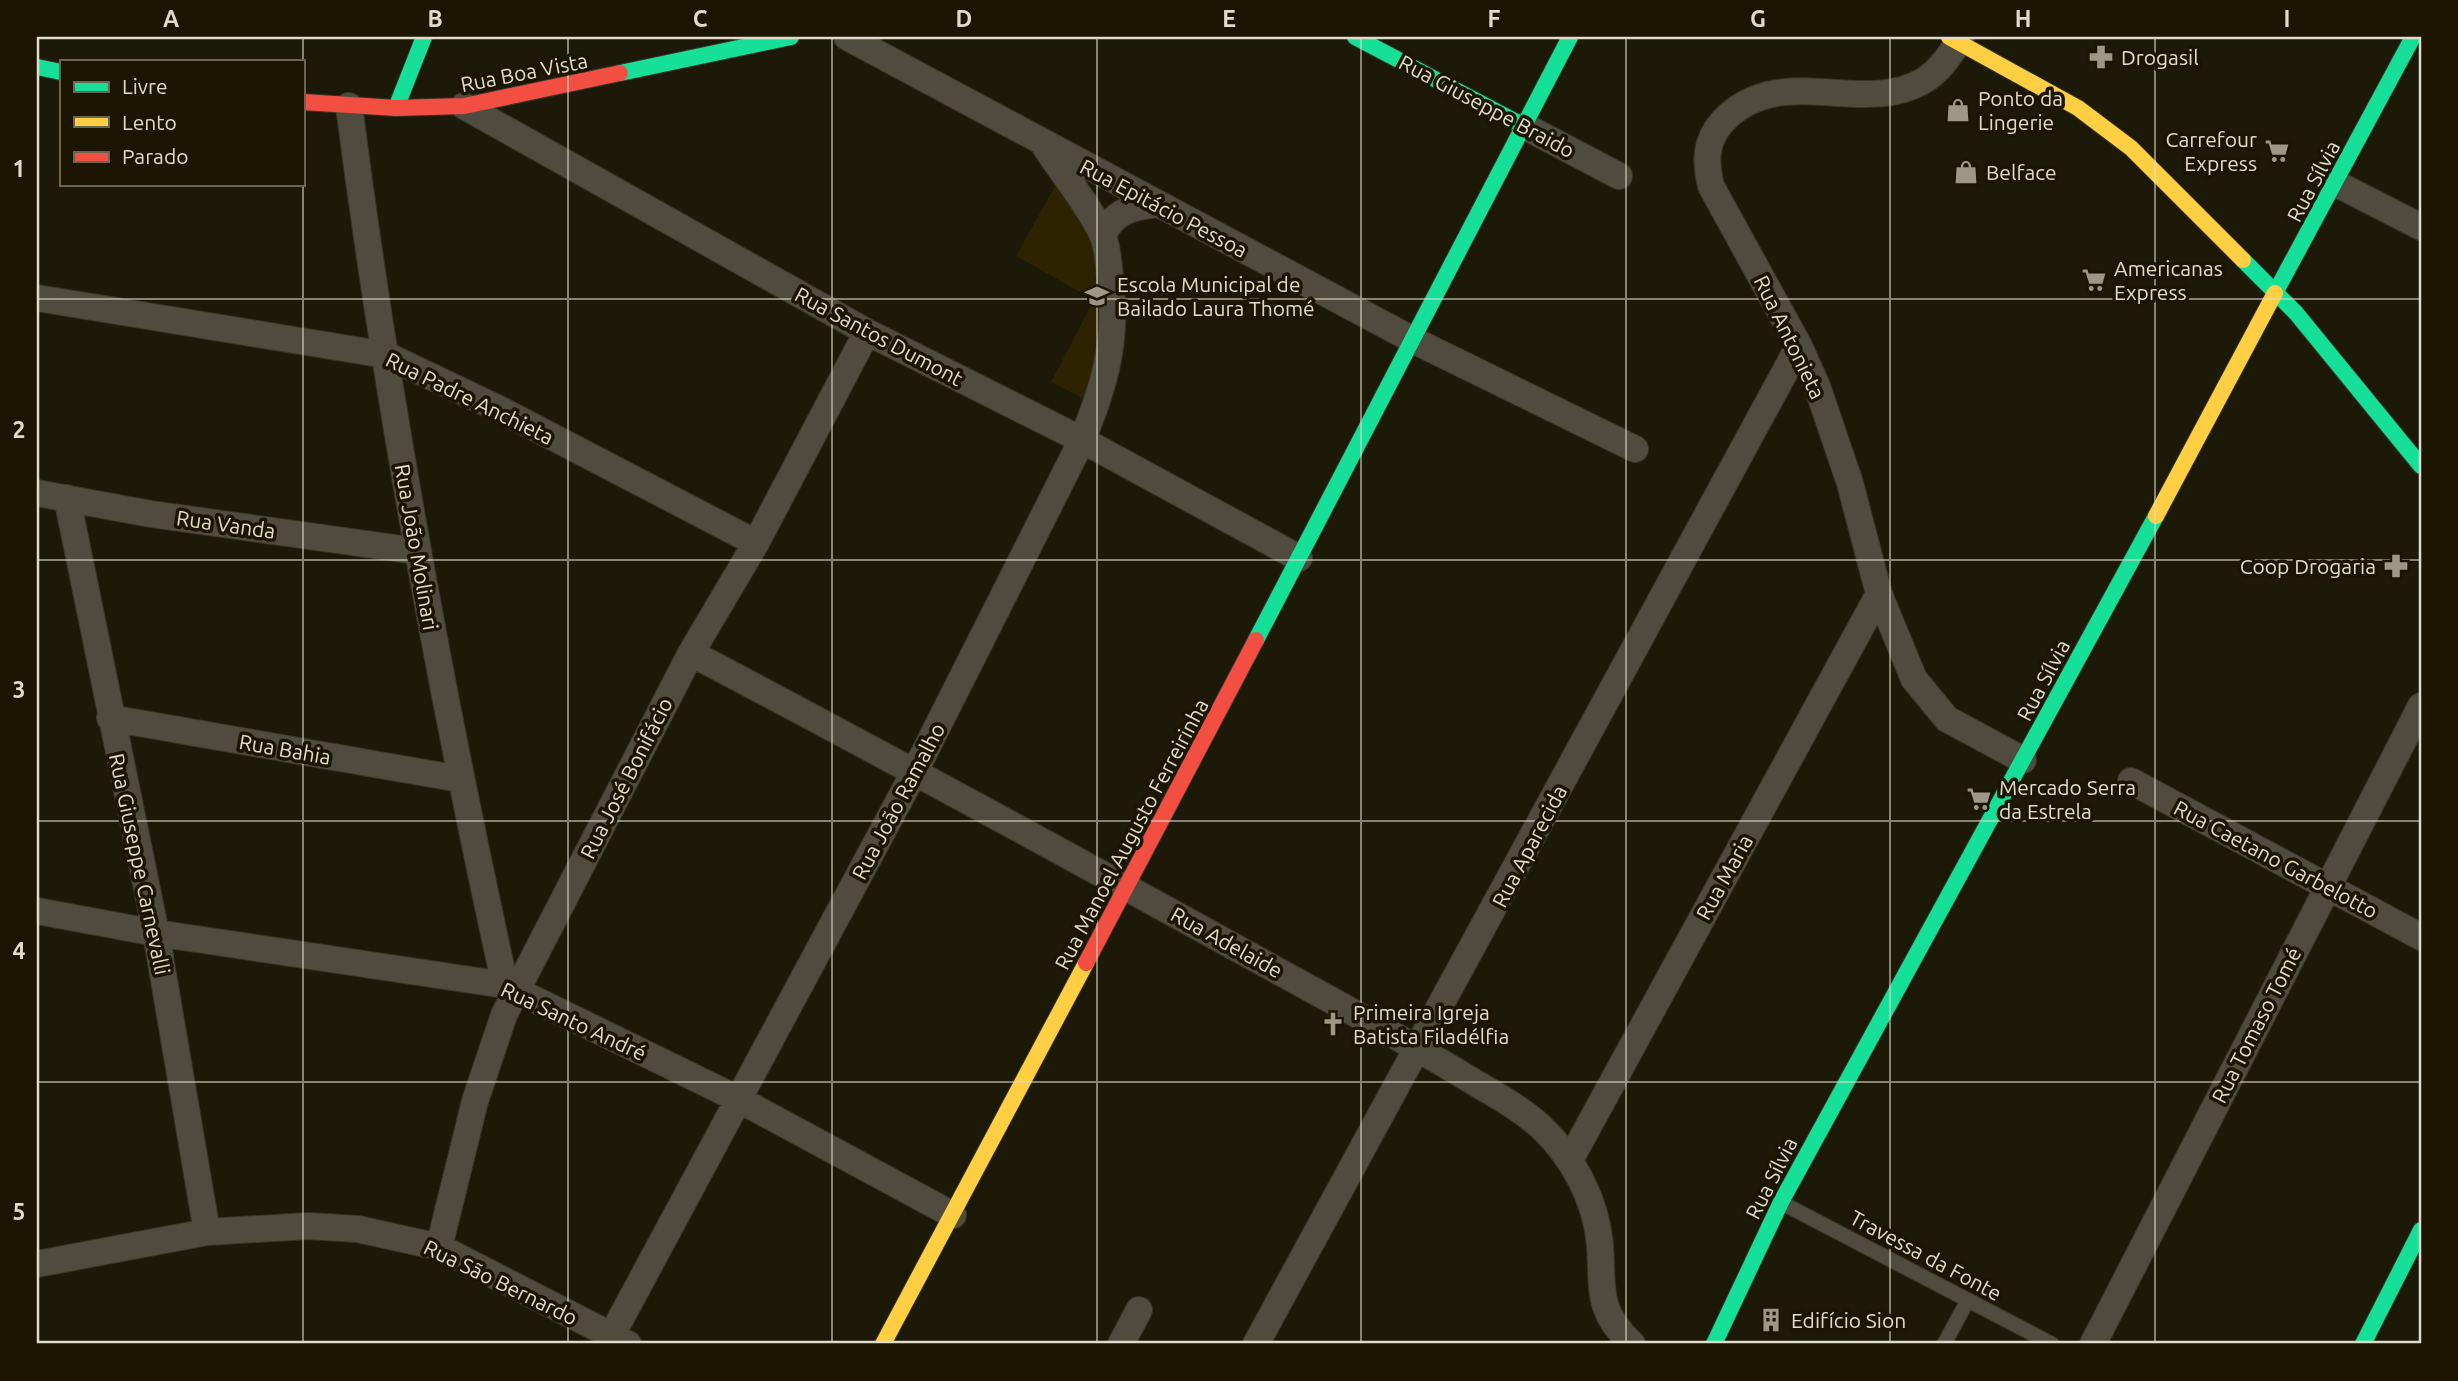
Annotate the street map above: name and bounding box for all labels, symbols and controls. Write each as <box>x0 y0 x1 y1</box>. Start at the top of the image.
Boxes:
text: A <box>163 6 179 31</box>
text: B <box>427 6 443 31</box>
text: C <box>693 6 708 31</box>
text: D <box>956 6 972 31</box>
text: E <box>1222 6 1236 31</box>
text: F <box>1488 6 1501 31</box>
text: G <box>1750 6 1766 31</box>
text: H <box>2015 6 2031 31</box>
text: I <box>2284 6 2290 31</box>
pharmacy icon: Drogasil <box>2087 43 2115 71</box>
place label: Drogasil <box>2121 45 2199 69</box>
street label: Rua Boa Vista <box>458 48 590 96</box>
street label: Rua Giuseppe Braido <box>1395 50 1579 162</box>
legend <box>60 60 304 186</box>
text: Livre <box>122 74 168 98</box>
place label: Ponto da Lingerie <box>1978 86 2063 134</box>
shop icon: Ponto da Lingerie <box>1944 96 1972 124</box>
text: Lento <box>122 110 177 134</box>
place label: Carrefour Express <box>2166 127 2257 175</box>
street label: Rua Sílvia <box>2282 136 2344 226</box>
supermarket icon: Carrefour Express <box>2263 137 2291 165</box>
text: Parado <box>122 144 188 168</box>
street label: Rua Epitácio Pessoa <box>1076 154 1252 262</box>
text: 1 <box>13 156 25 181</box>
shop icon: Belface <box>1952 158 1980 186</box>
place label: Belface <box>1986 160 2057 184</box>
place label: Americanas Express <box>2114 256 2223 304</box>
supermarket icon: Americanas Express <box>2080 266 2108 294</box>
street label: Rua Antonieta <box>1750 271 1830 403</box>
place label: Escola Municipal de Bailado Laura Thomé <box>1117 272 1315 320</box>
street label: Rua Santos Dumont <box>791 282 967 390</box>
school or university icon: Escola Municipal de Bailado Laura Thomé <box>1083 282 1111 310</box>
street label: Rua Padre Anchieta <box>382 347 558 449</box>
text: 2 <box>13 417 25 442</box>
street label: Rua João Molinari <box>391 462 443 632</box>
street label: Rua Vanda <box>175 505 277 543</box>
pharmacy icon: Coop Drogaria <box>2382 552 2410 580</box>
place label: Coop Drogaria <box>2240 554 2376 578</box>
street label: Rua Sílvia <box>2012 635 2074 725</box>
text: 3 <box>13 677 25 702</box>
street label: Rua José Bonifácio <box>575 693 677 863</box>
street label: Rua Manoel Augusto Ferreirinha <box>1049 695 1213 973</box>
street label: Rua João Ramalho <box>847 719 949 883</box>
street label: Rua Bahia <box>237 729 333 769</box>
street label: Rua Giuseppe Carnevalli <box>105 751 175 977</box>
place label: Mercado Serra da Estrela <box>1999 775 2136 823</box>
street label: Rua Aparecida <box>1487 781 1571 911</box>
supermarket icon: Mercado Serra da Estrela <box>1965 785 1993 813</box>
street label: Rua Caetano Garbelotto <box>2170 795 2382 923</box>
street label: Rua Maria <box>1691 830 1757 924</box>
street label: Rua Adelaide <box>1167 902 1287 982</box>
text: 4 <box>13 938 26 963</box>
street label: Rua Tomaso Tomé <box>2206 943 2306 1107</box>
street label: Rua Santo André <box>498 977 650 1065</box>
place label: Primeira Igreja Batista Filadélfia <box>1353 1000 1509 1048</box>
church icon: Primeira Igreja Batista Filadélfia <box>1319 1010 1347 1038</box>
street label: Rua Sílvia <box>1740 1133 1802 1223</box>
text: 5 <box>13 1199 25 1224</box>
street label: Travessa da Fonte <box>1846 1205 2006 1305</box>
street label: Rua São Bernardo <box>420 1234 582 1330</box>
building icon: Edifício Sion <box>1757 1306 1785 1334</box>
place label: Edifício Sion <box>1791 1308 1906 1332</box>

